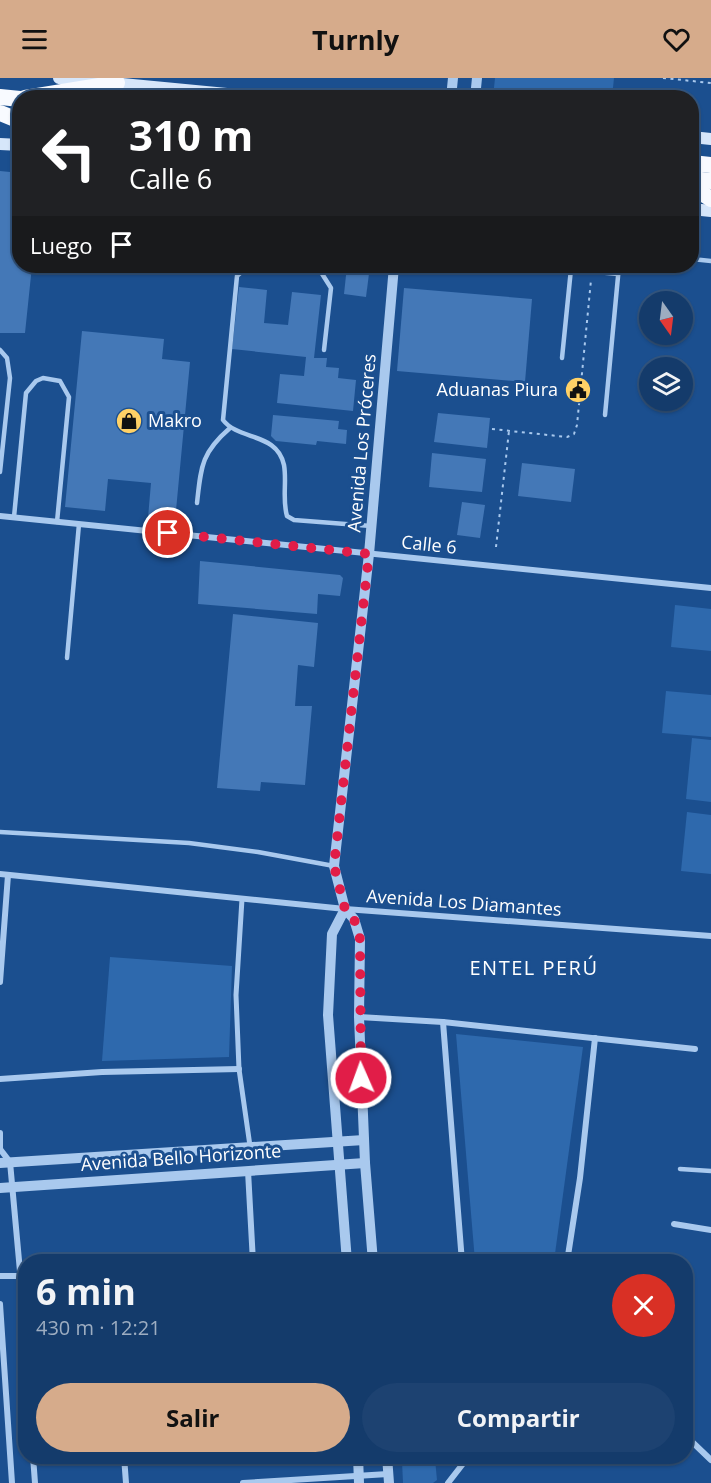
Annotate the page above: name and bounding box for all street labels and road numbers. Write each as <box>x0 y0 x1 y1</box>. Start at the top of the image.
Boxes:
street label: Avenida Los Próceres <box>341 353 381 533</box>
street label: Calle 6 <box>400 529 458 559</box>
street label: Avenida Los Diamantes <box>366 883 562 921</box>
street label: Avenida Bello Horizonte <box>80 1138 282 1176</box>

